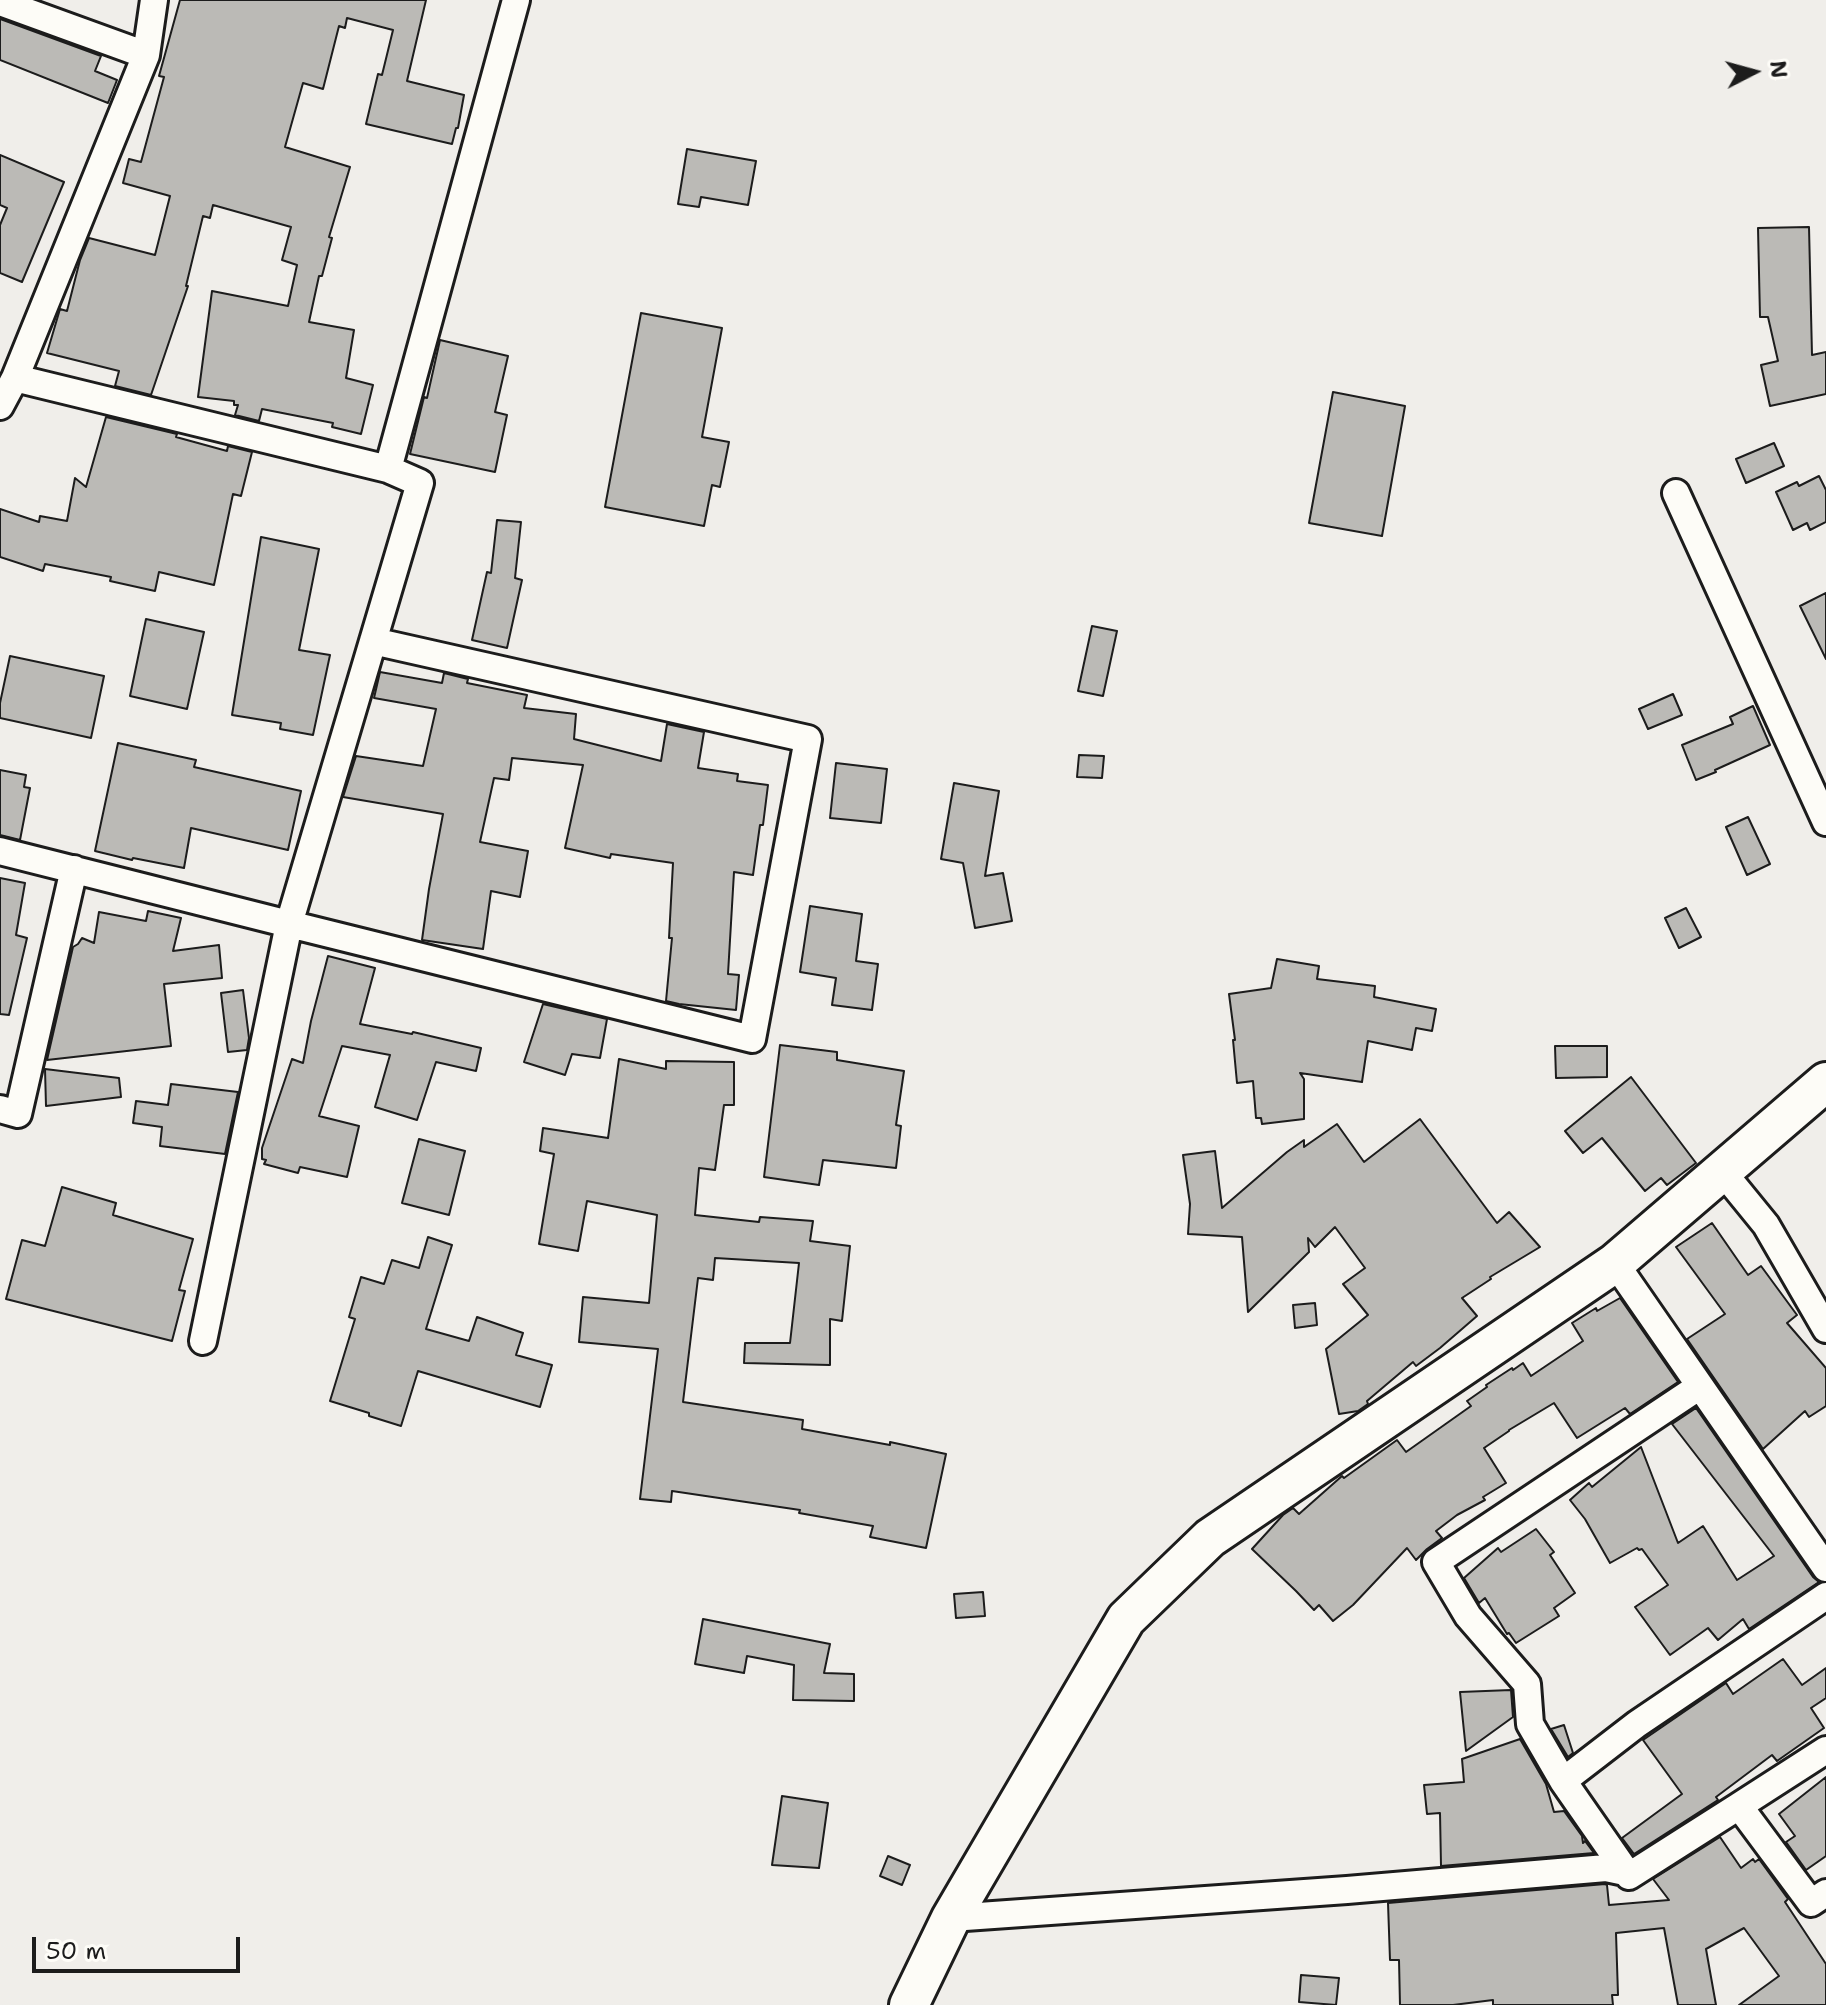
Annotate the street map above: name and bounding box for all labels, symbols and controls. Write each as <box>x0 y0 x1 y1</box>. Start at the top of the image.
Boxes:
north arrow <box>1714 32 1794 112</box>
text: N <box>1763 59 1794 80</box>
scale bar <box>36 1921 244 1971</box>
text: 50 m <box>46 1935 106 1967</box>

